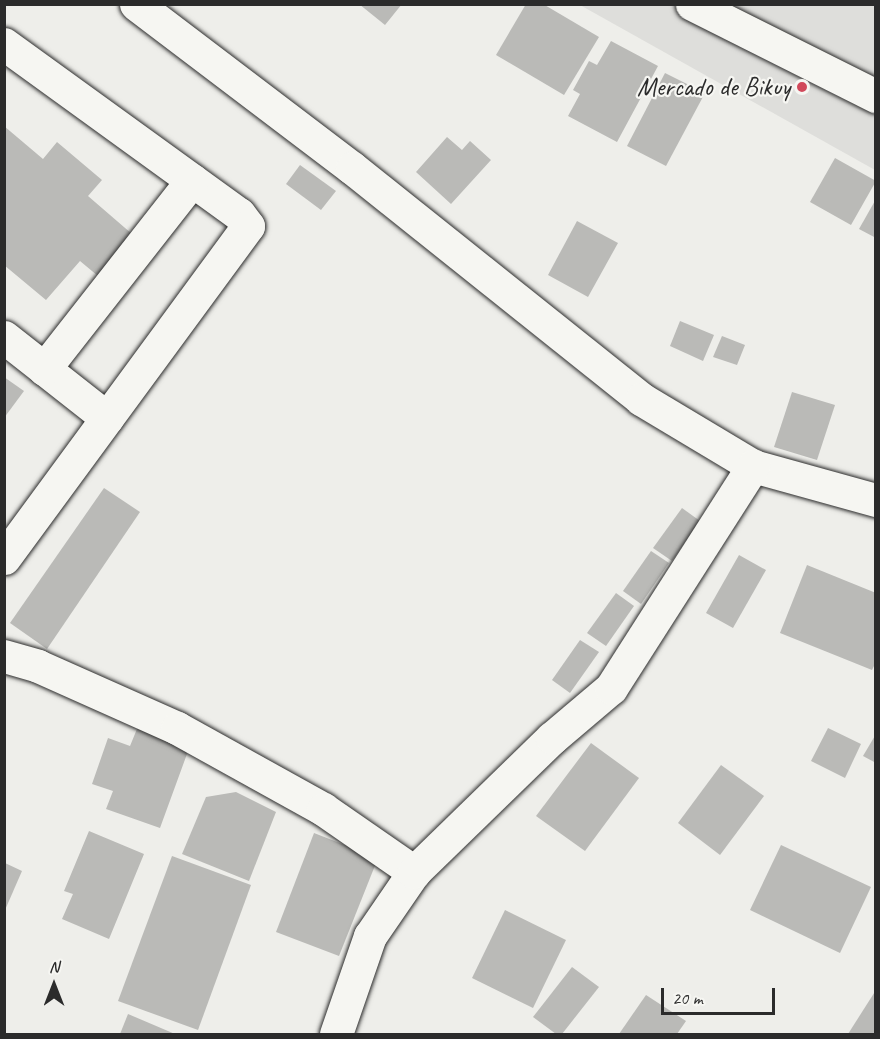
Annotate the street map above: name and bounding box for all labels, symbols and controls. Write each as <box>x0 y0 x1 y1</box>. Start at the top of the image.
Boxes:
place label: Mercado de Bikuy <box>637 71 790 103</box>
marker: Mercado de Bikuy <box>795 80 809 94</box>
north arrow <box>24 955 84 1015</box>
text: N <box>49 957 59 977</box>
scale bar <box>664 976 778 1014</box>
text: 20 m <box>672 987 703 1009</box>

